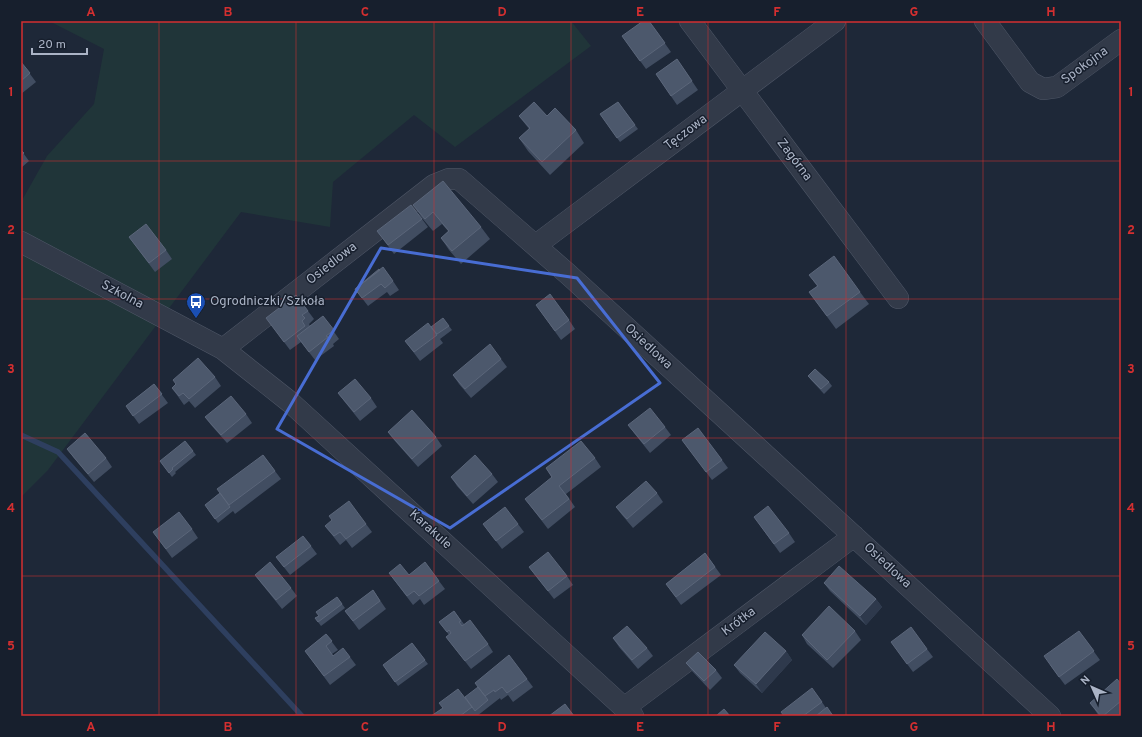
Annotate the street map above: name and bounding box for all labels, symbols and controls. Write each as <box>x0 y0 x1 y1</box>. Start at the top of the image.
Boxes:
text: A <box>86 5 96 21</box>
text: B <box>224 5 233 21</box>
text: C <box>361 5 369 21</box>
text: D <box>497 5 507 21</box>
text: E <box>636 5 644 21</box>
text: F <box>773 5 781 21</box>
text: G <box>910 5 919 21</box>
text: H <box>1046 5 1056 21</box>
scale bar <box>32 30 87 56</box>
text: 20 m <box>38 37 66 53</box>
street label: Spokojna <box>1058 44 1112 88</box>
text: 1 <box>8 85 14 101</box>
text: 1 <box>1128 85 1134 101</box>
street label: Tęczowa <box>661 112 711 154</box>
street label: Zagórna <box>773 136 815 184</box>
text: 2 <box>7 223 15 239</box>
text: 2 <box>1127 223 1135 239</box>
street label: Osiedlowa <box>304 239 360 289</box>
street label: Szkolna <box>98 277 146 313</box>
bus stop icon: Ogrodniczki/Szkoła <box>185 291 207 319</box>
place label: Ogrodniczki/Szkoła <box>210 294 325 310</box>
street label: Osiedlowa <box>621 321 675 373</box>
text: 3 <box>7 362 15 378</box>
text: 3 <box>1127 362 1135 378</box>
text: 4 <box>7 501 15 517</box>
text: 4 <box>1127 501 1135 517</box>
street label: Karakule <box>406 507 454 553</box>
street label: Osiedlowa <box>860 540 914 592</box>
street label: Krótka <box>719 604 759 640</box>
text: 5 <box>7 639 15 655</box>
text: 5 <box>1127 639 1135 655</box>
north arrow <box>1072 667 1112 707</box>
text: N <box>1078 673 1093 688</box>
text: A <box>86 720 96 736</box>
text: B <box>224 720 233 736</box>
text: C <box>361 720 369 736</box>
text: D <box>497 720 507 736</box>
text: E <box>636 720 644 736</box>
text: F <box>773 720 781 736</box>
text: G <box>910 720 919 736</box>
text: H <box>1046 720 1056 736</box>

